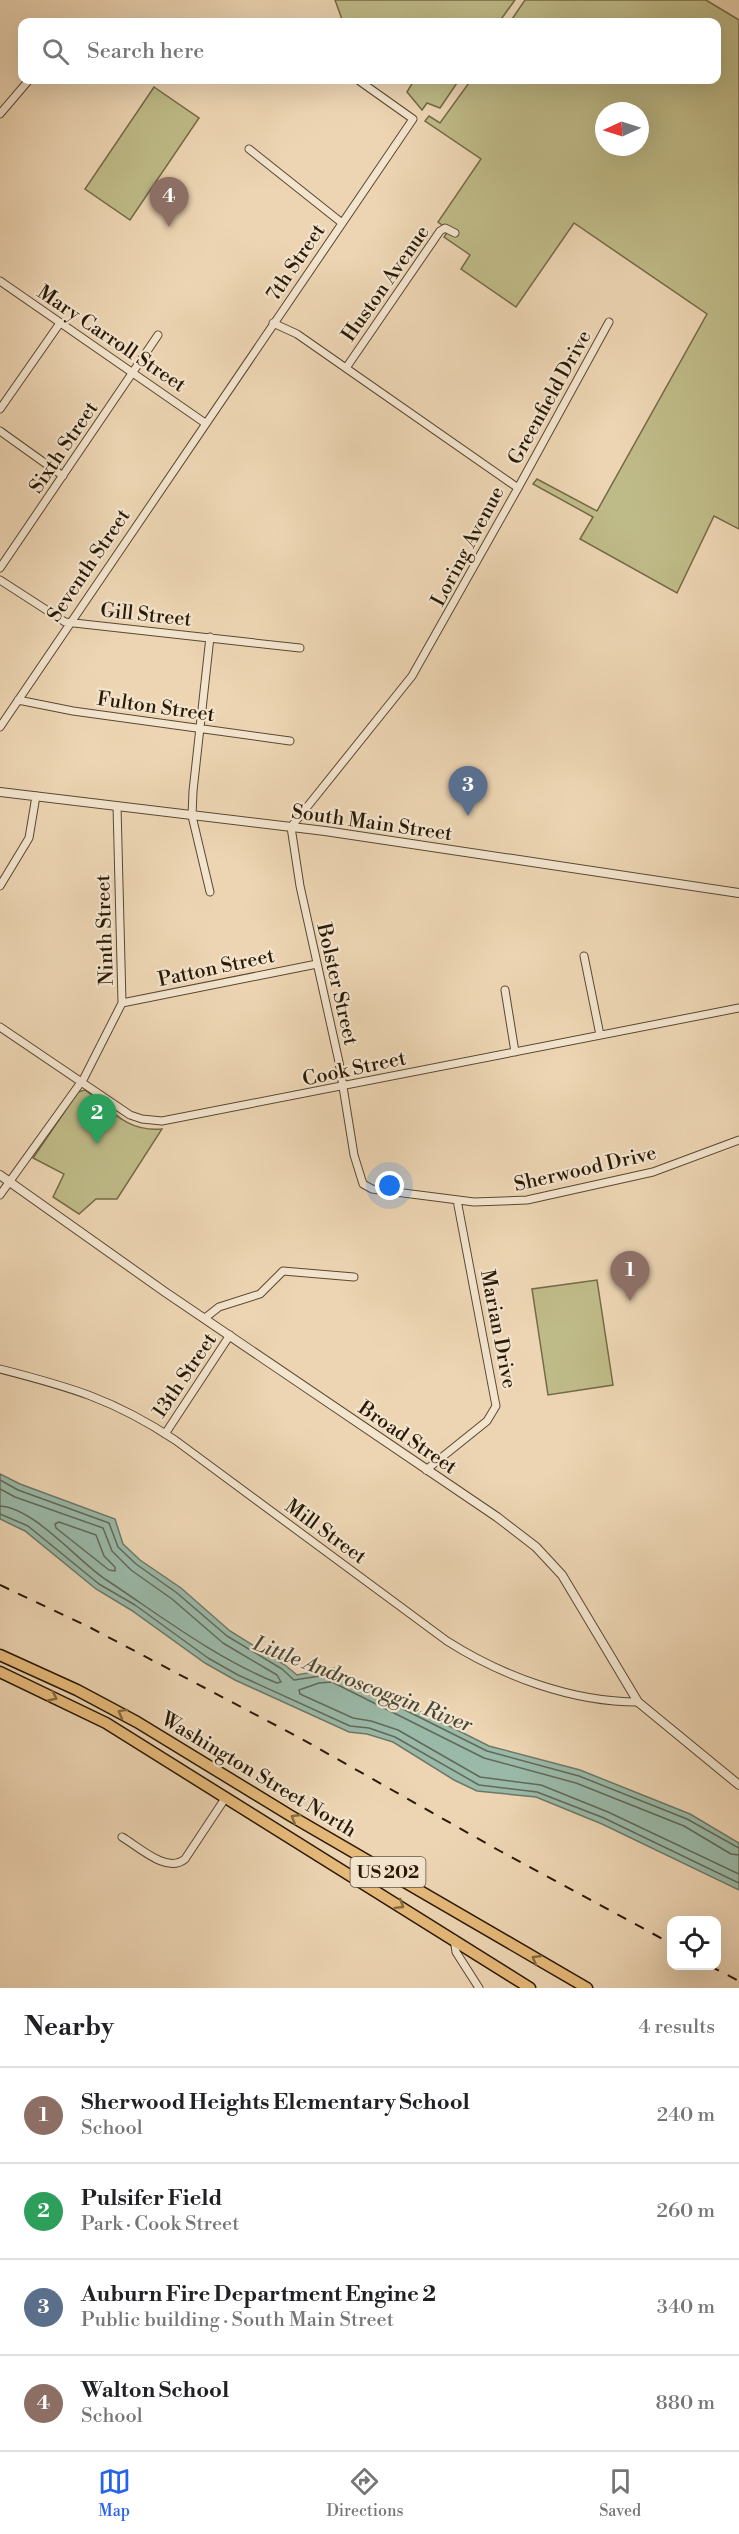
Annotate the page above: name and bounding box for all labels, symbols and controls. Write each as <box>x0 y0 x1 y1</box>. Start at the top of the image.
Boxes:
search box <box>18 18 721 84</box>
icon: search <box>39 35 72 68</box>
text: Search here <box>87 38 204 65</box>
north arrow <box>595 102 649 156</box>
pin: 4 <box>150 178 188 227</box>
street label: 7th Street <box>261 219 331 306</box>
street label: Huston Avenue <box>337 221 436 347</box>
street label: Mary Carroll Street <box>32 280 190 398</box>
street label: Greenfield Drive <box>503 326 598 469</box>
street label: Sixth Street <box>24 397 104 499</box>
street label: Loring Avenue <box>426 482 510 611</box>
street label: Seventh Street <box>42 505 136 627</box>
street label: Gill Street <box>99 598 193 633</box>
street label: Fulton Street <box>95 687 216 728</box>
pin: 3 <box>448 766 488 816</box>
street label: South Main Street <box>290 800 454 847</box>
street label: Ninth Street <box>91 874 120 986</box>
street label: Bolster Street <box>310 920 363 1048</box>
street label: Patton Street <box>156 944 277 993</box>
street label: Cook Street <box>300 1046 408 1093</box>
pin: 2 <box>78 1094 116 1144</box>
street label: Sherwood Drive <box>512 1141 659 1198</box>
your location <box>375 1171 404 1200</box>
pin: 1 <box>610 1252 650 1301</box>
street label: Marian Drive <box>474 1268 521 1391</box>
street label: 13th Street <box>148 1328 223 1423</box>
street label: Broad Street <box>352 1396 461 1480</box>
street label: Mill Street <box>280 1494 371 1570</box>
water label: Little Androscoggin River <box>248 1631 477 1739</box>
one-way arrow <box>47 1689 58 1701</box>
street label: Washington Street North <box>155 1707 360 1844</box>
one-way arrow <box>117 1709 128 1720</box>
one-way arrow <box>291 1814 301 1825</box>
road number: US 202 <box>350 1857 426 1887</box>
one-way arrow <box>394 1897 404 1909</box>
map controls <box>667 1916 721 1970</box>
button: locate <box>667 1916 721 1970</box>
one-way arrow <box>532 1954 542 1966</box>
text: Nearby <box>24 2011 114 2043</box>
text: 4 results <box>638 2015 715 2040</box>
text: Sherwood Heights Elementary School <box>81 2089 470 2116</box>
text: 1 <box>39 2103 48 2128</box>
text: 240 m <box>657 2103 715 2128</box>
text: School <box>81 2116 143 2141</box>
text: Pulsifer Field <box>81 2185 222 2212</box>
text: 2 <box>37 2199 50 2224</box>
text: 260 m <box>657 2199 715 2224</box>
text: Park · Cook Street <box>81 2212 239 2237</box>
text: Auburn Fire Department Engine 2 <box>81 2281 436 2308</box>
text: 3 <box>37 2295 50 2320</box>
text: 340 m <box>657 2295 715 2320</box>
text: Public building · South Main Street <box>81 2308 394 2333</box>
text: Walton School <box>81 2377 229 2404</box>
text: 4 <box>37 2391 50 2416</box>
text: 880 m <box>656 2391 715 2416</box>
text: School <box>81 2404 143 2429</box>
tab: Map <box>98 2465 131 2521</box>
tab: Directions <box>326 2465 404 2521</box>
tab: Saved <box>599 2465 641 2521</box>

